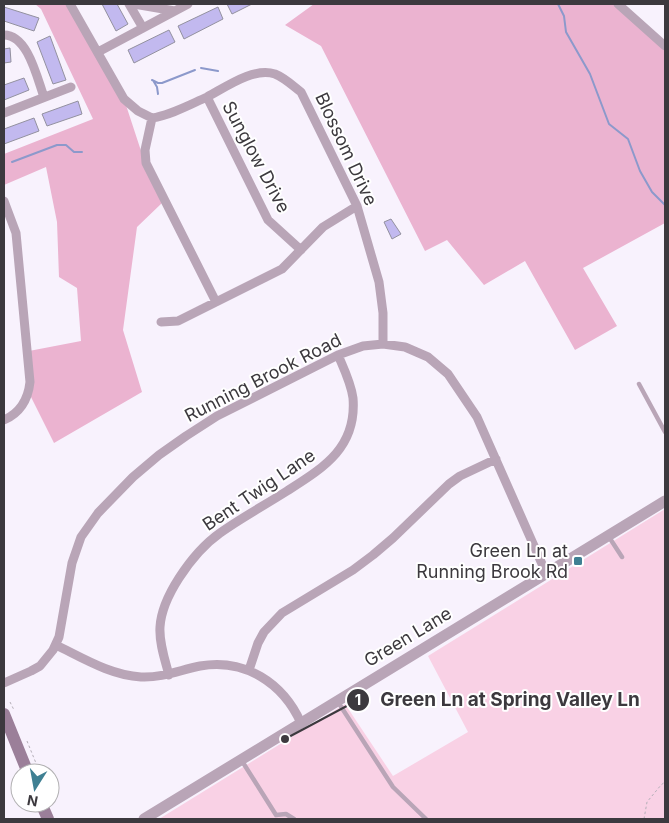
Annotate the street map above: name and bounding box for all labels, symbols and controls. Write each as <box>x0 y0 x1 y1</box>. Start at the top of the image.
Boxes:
street label: Blossom Drive <box>311 89 382 209</box>
street label: Sunglow Drive <box>218 97 295 216</box>
street label: Running Brook Road <box>181 329 345 426</box>
street label: Bent Twig Lane <box>199 444 319 535</box>
place label: Green Ln at Running Brook Rd <box>416 540 568 582</box>
marker: Green Ln at Running Brook Rd <box>572 555 584 567</box>
street label: Green Lane <box>360 602 455 671</box>
callout: Green Ln at Spring Valley Ln <box>345 683 650 717</box>
text: Green Ln at Spring Valley Ln <box>380 688 640 711</box>
text: 1 <box>355 690 361 709</box>
north arrow <box>10 763 60 813</box>
text: N <box>26 792 39 811</box>

